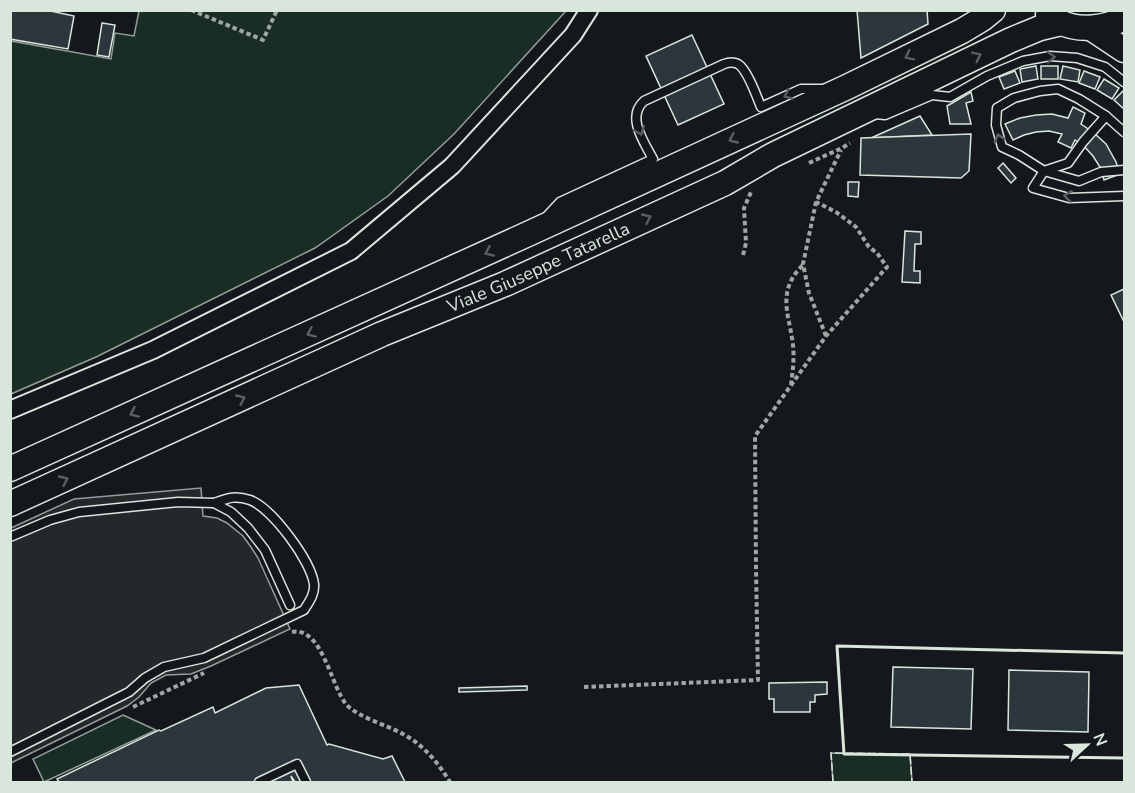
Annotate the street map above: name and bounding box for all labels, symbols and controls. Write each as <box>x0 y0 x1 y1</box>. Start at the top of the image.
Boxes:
one-way arrow <box>905 49 916 61</box>
one-way arrow <box>1047 51 1056 64</box>
one-way arrow <box>971 52 982 64</box>
one-way arrow <box>783 88 794 100</box>
one-way arrow <box>633 125 645 136</box>
one-way arrow <box>728 132 739 144</box>
one-way arrow <box>994 133 1006 144</box>
one-way arrow <box>1064 190 1073 203</box>
one-way arrow <box>641 214 652 226</box>
street label: Viale Giuseppe Tatarella <box>443 216 634 319</box>
one-way arrow <box>484 245 495 257</box>
one-way arrow <box>307 325 318 337</box>
one-way arrow <box>235 394 246 406</box>
one-way arrow <box>129 406 140 418</box>
one-way arrow <box>57 475 68 487</box>
north arrow <box>1057 715 1117 775</box>
text: N <box>1088 730 1112 749</box>

